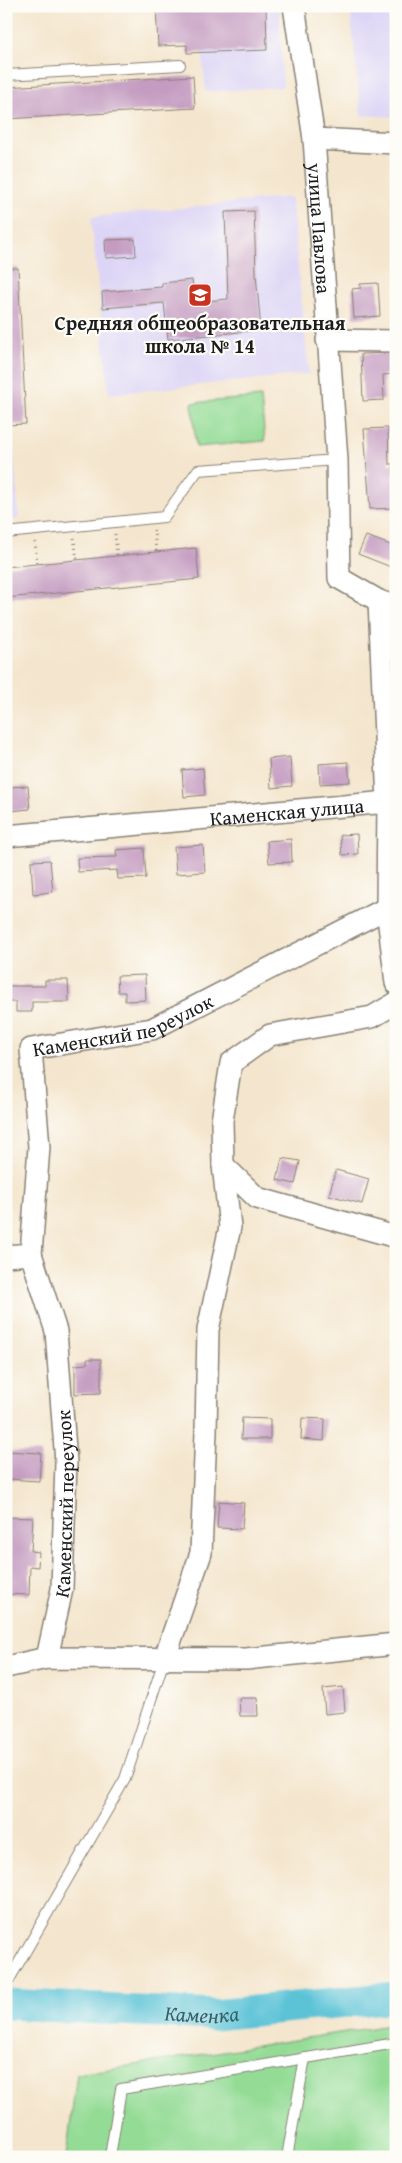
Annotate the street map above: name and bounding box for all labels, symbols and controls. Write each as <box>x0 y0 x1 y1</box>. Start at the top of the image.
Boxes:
street label: улица Павлова <box>301 161 340 295</box>
school or university icon: Средняя общеобразовательная школа № 14 <box>187 282 213 308</box>
place label: Средняя общеобразовательная школа № 14 <box>55 308 346 360</box>
street label: Каменская улица <box>209 790 366 832</box>
street label: Каменский переулок <box>30 985 218 1063</box>
street label: Каменский переулок <box>46 1408 81 1600</box>
water label: Каменка <box>164 1997 241 2031</box>

